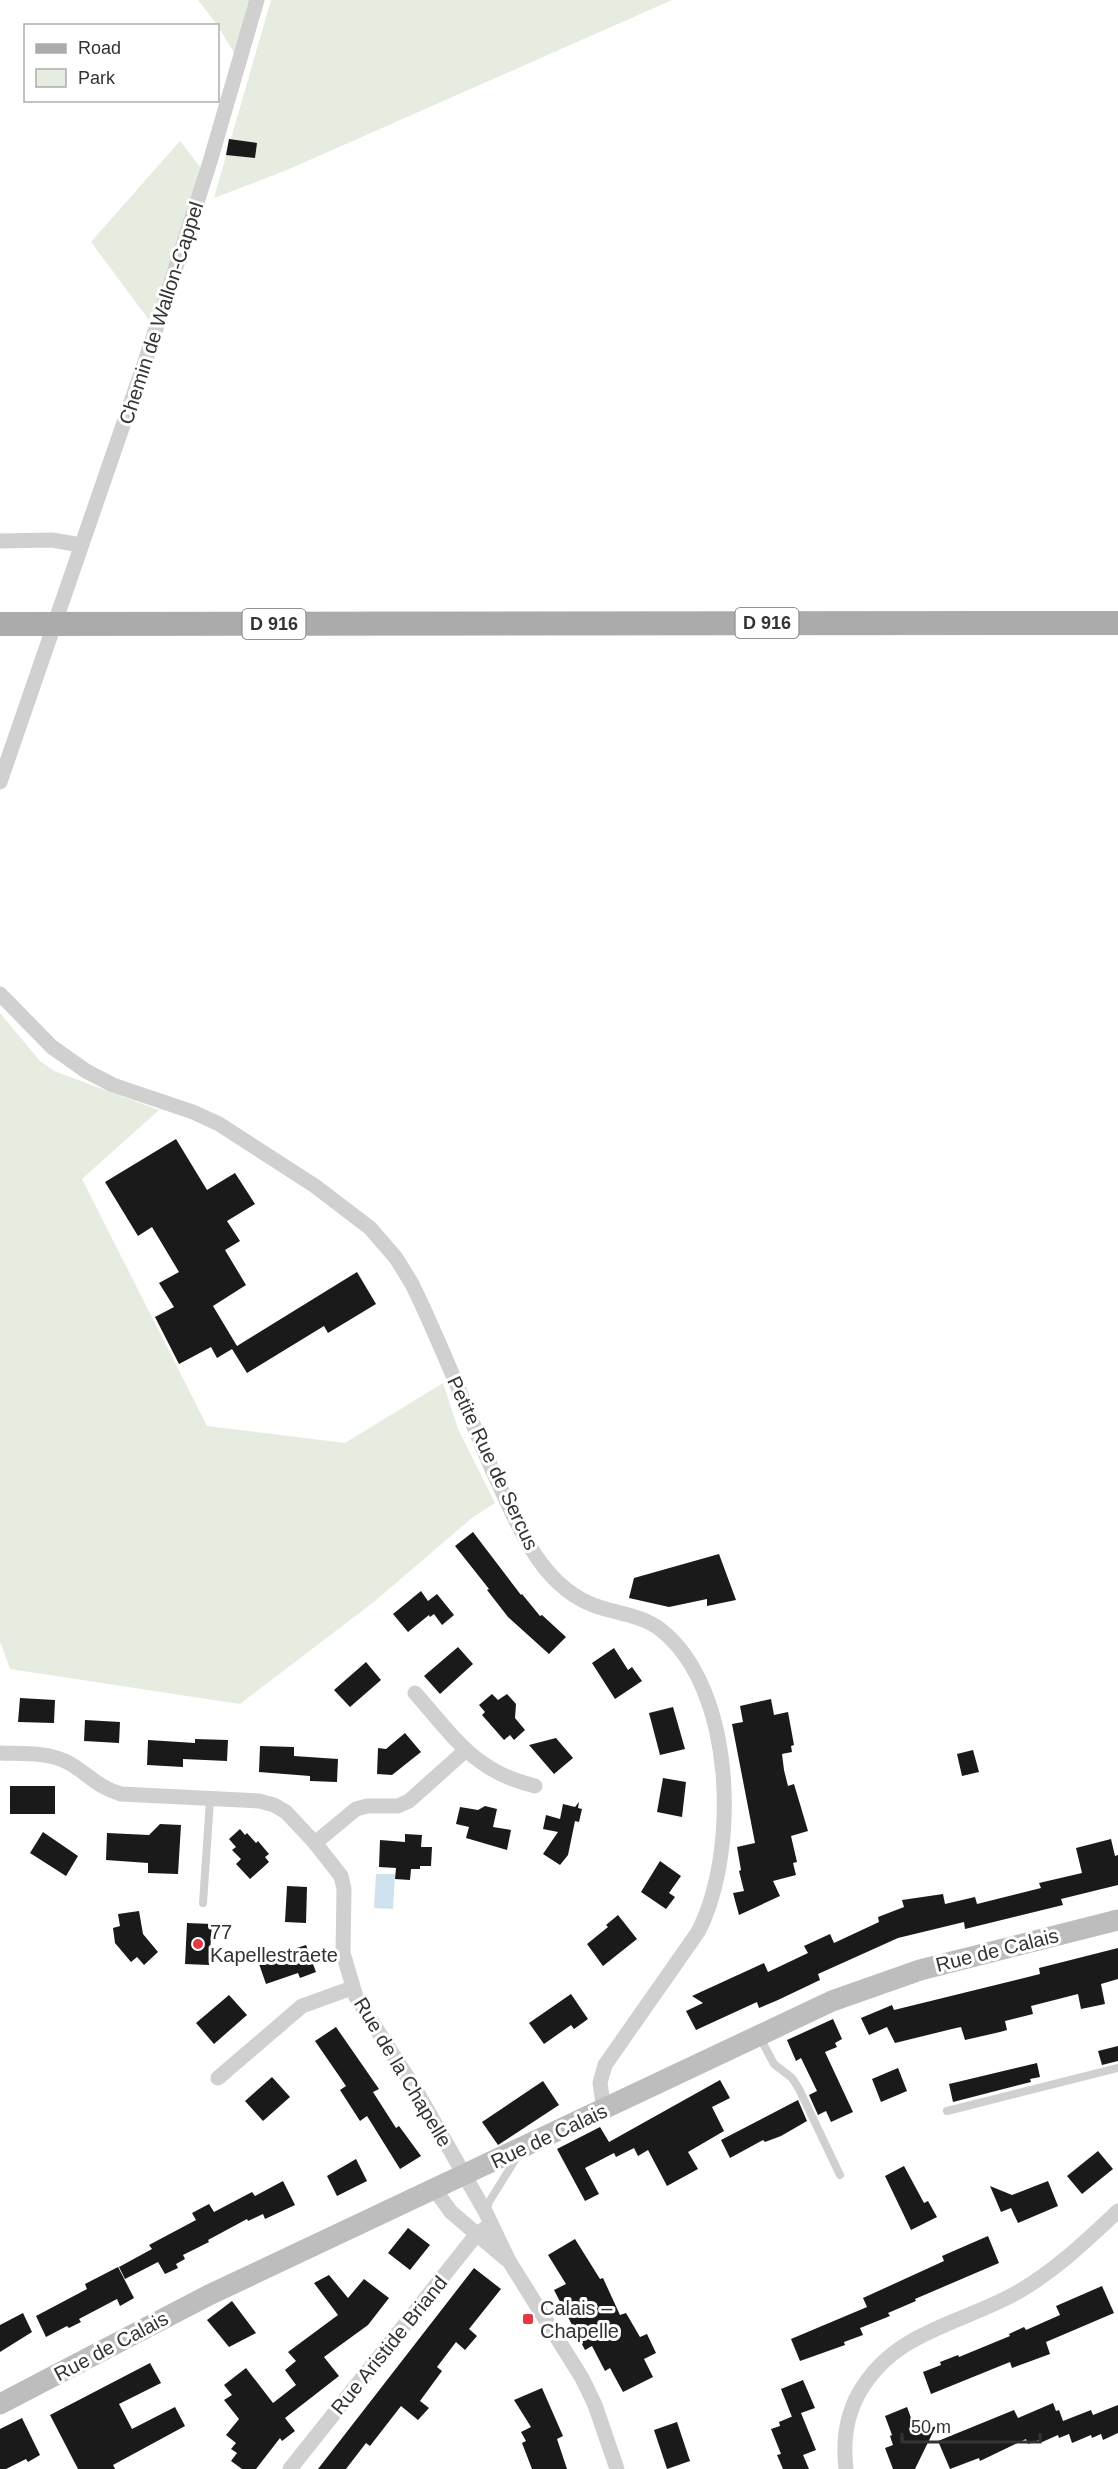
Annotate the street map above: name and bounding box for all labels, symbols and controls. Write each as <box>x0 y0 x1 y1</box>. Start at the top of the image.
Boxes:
legend <box>24 24 219 102</box>
text: Road <box>78 38 121 58</box>
text: Park <box>78 68 116 88</box>
street label: Chemin de Wallon-Cappel <box>115 199 207 427</box>
road number: D 916 <box>736 608 798 638</box>
road number: D 916 <box>242 609 306 639</box>
street label: Petite Rue de Sercus <box>443 1373 543 1553</box>
place label: 77 Kapellestraete <box>210 1921 338 1966</box>
street label: Rue de Calais <box>933 1924 1061 1976</box>
marker: 77 Kapellestraete <box>191 1937 205 1951</box>
street label: Rue de la Chapelle <box>350 1993 456 2151</box>
street label: Rue de Calais <box>487 2099 611 2173</box>
street label: Rue Aristide Briand <box>327 2272 451 2418</box>
place label: Calais – Chapelle <box>540 2297 619 2342</box>
street label: Rue de Calais <box>50 2307 172 2385</box>
marker: Calais – Chapelle <box>521 2312 535 2326</box>
scale bar <box>902 2406 1040 2444</box>
text: 50 m <box>911 2417 951 2437</box>

